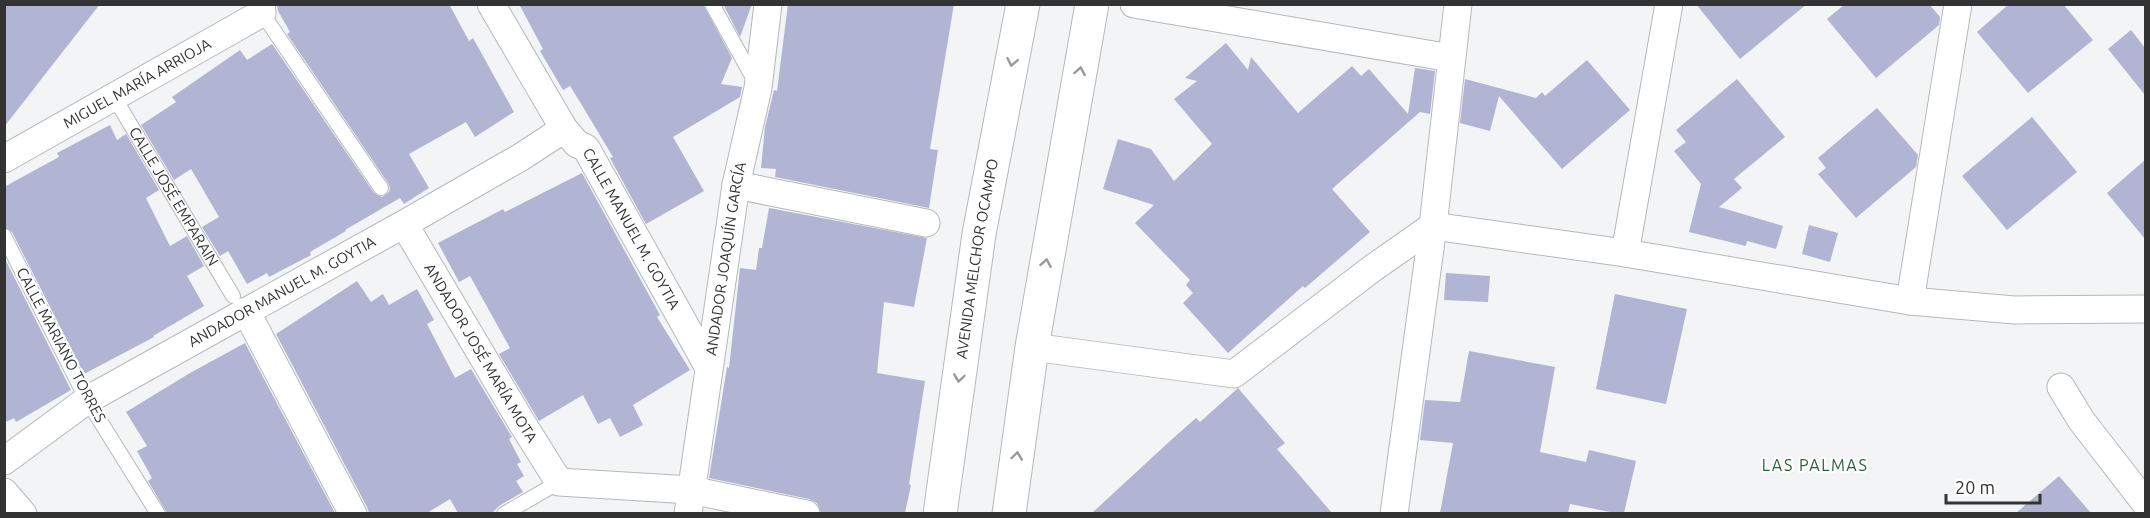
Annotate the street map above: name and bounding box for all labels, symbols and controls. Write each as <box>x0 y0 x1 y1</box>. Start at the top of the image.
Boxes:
street label: MIGUEL MARÍA ARRIOJA <box>60 35 214 132</box>
one-way arrow <box>1006 57 1019 67</box>
one-way arrow <box>1074 66 1086 75</box>
street label: CALLE JOSÉ EMPARAIN <box>126 124 222 269</box>
street label: CALLE MANUEL M. GOYTIA <box>580 145 684 312</box>
street label: AVENIDA MELCHOR OCAMPO <box>953 157 1001 360</box>
street label: ANDADOR JOAQUÍN GARCÍA <box>702 160 749 357</box>
street label: ANDADOR MANUEL M. GOYTIA <box>185 232 378 350</box>
one-way arrow <box>1040 258 1052 267</box>
street label: ANDADOR JOSÉ MARÍA MOTA <box>421 260 541 446</box>
street label: CALLE MARIANO TORRES <box>13 265 110 425</box>
one-way arrow <box>954 374 966 383</box>
one-way arrow <box>1010 451 1023 460</box>
district label: LAS PALMAS <box>1762 456 1868 474</box>
scale bar <box>1946 467 2040 505</box>
text: 20 m <box>1955 477 1995 497</box>

